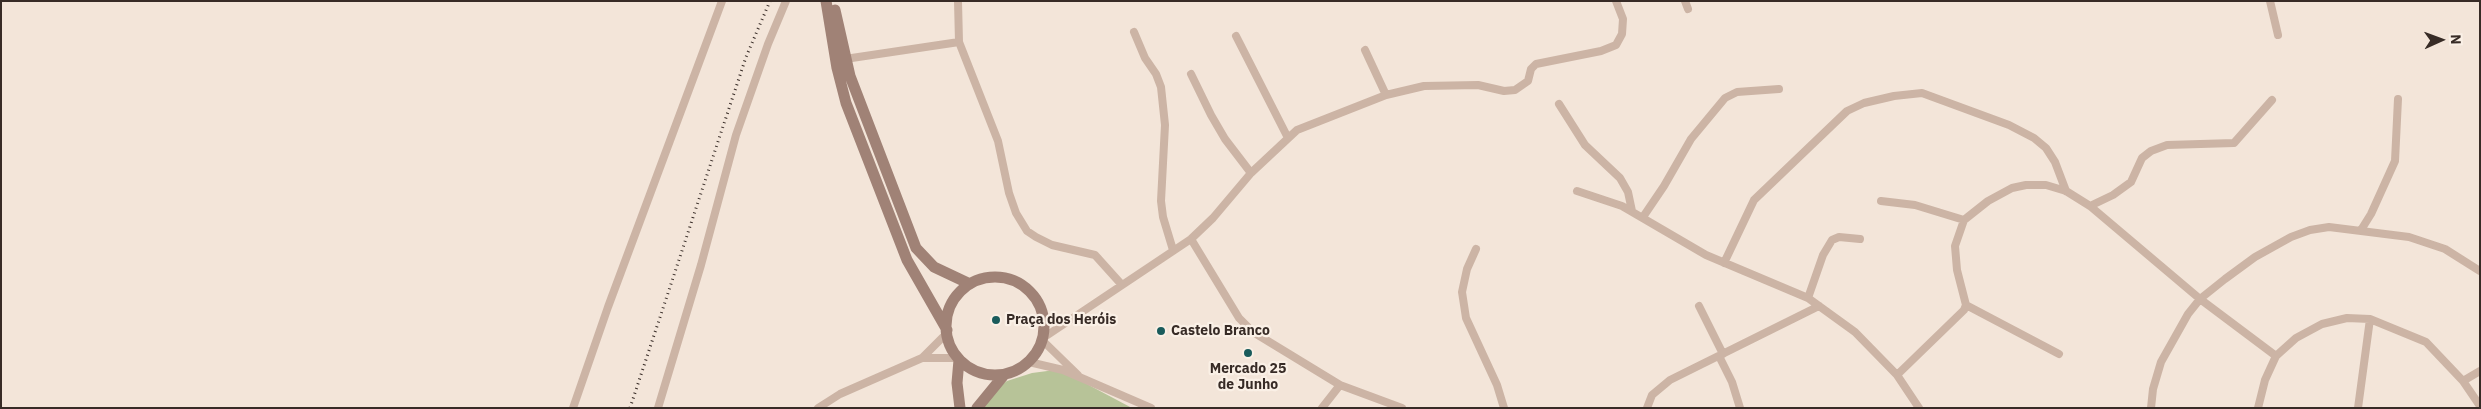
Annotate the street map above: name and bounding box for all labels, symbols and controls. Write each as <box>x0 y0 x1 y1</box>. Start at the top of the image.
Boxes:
north arrow <box>2416 15 2466 65</box>
text: N <box>2447 34 2465 45</box>
place label: Praça dos Heróis <box>1006 312 1116 328</box>
marker: Praça dos Heróis <box>990 314 1002 326</box>
place label: Castelo Branco <box>1171 323 1270 339</box>
marker: Castelo Branco <box>1155 325 1167 337</box>
marker: Mercado 25 de Junho <box>1242 347 1254 359</box>
place label: Mercado 25 de Junho <box>1210 361 1286 394</box>

